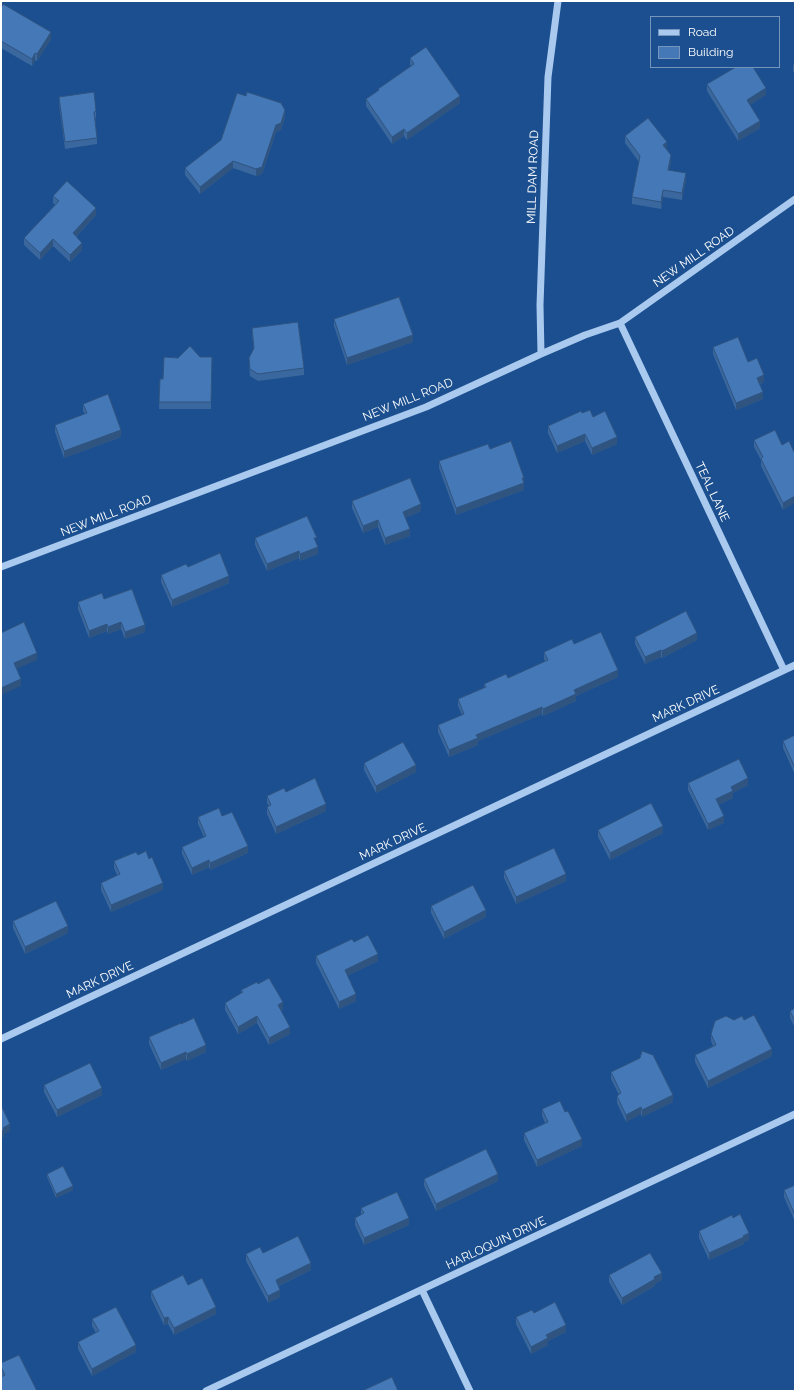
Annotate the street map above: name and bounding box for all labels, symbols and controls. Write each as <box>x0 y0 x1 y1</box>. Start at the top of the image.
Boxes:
legend <box>650 16 780 68</box>
text: Road <box>688 25 717 39</box>
text: Building <box>688 45 734 59</box>
street label: MILL DAM ROAD <box>524 130 542 224</box>
street label: NEW MILL ROAD <box>651 224 737 290</box>
street label: NEW MILL ROAD <box>361 375 455 425</box>
street label: TEAL LANE <box>692 460 732 524</box>
street label: NEW MILL ROAD <box>59 492 153 540</box>
street label: MARK DRIVE <box>650 682 722 726</box>
street label: MARK DRIVE <box>357 820 429 864</box>
street label: MARK DRIVE <box>64 958 136 1002</box>
street label: HARLOQUIN DRIVE <box>444 1214 548 1272</box>

